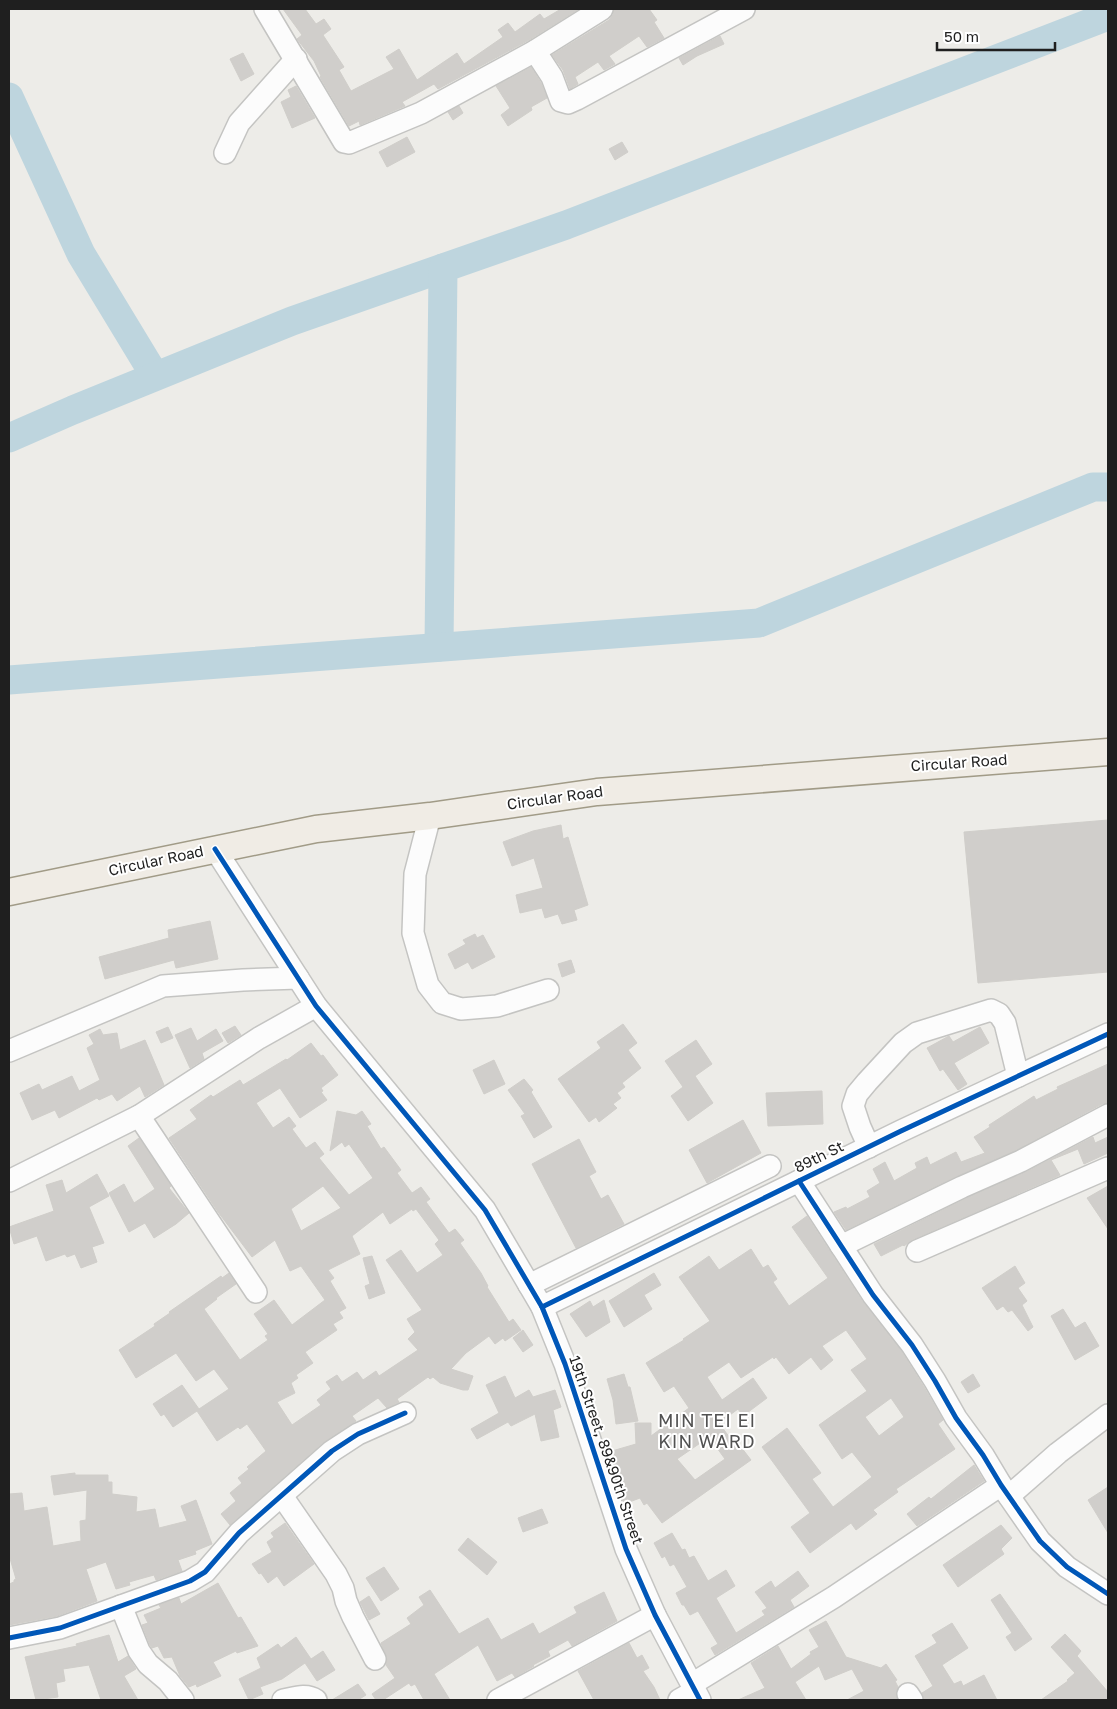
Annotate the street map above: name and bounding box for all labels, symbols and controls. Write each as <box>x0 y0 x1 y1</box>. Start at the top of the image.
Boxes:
scale bar <box>937 20 1054 52</box>
text: 50 m <box>944 27 979 45</box>
street label: Circular Road <box>910 750 1008 774</box>
street label: Circular Road <box>506 781 604 813</box>
street label: Circular Road <box>107 841 205 879</box>
street label: 89th St <box>791 1137 846 1176</box>
street label: 19th Street, 89&90th Street <box>566 1353 648 1546</box>
district label: MIN TEI EI KIN WARD <box>658 1409 756 1452</box>

